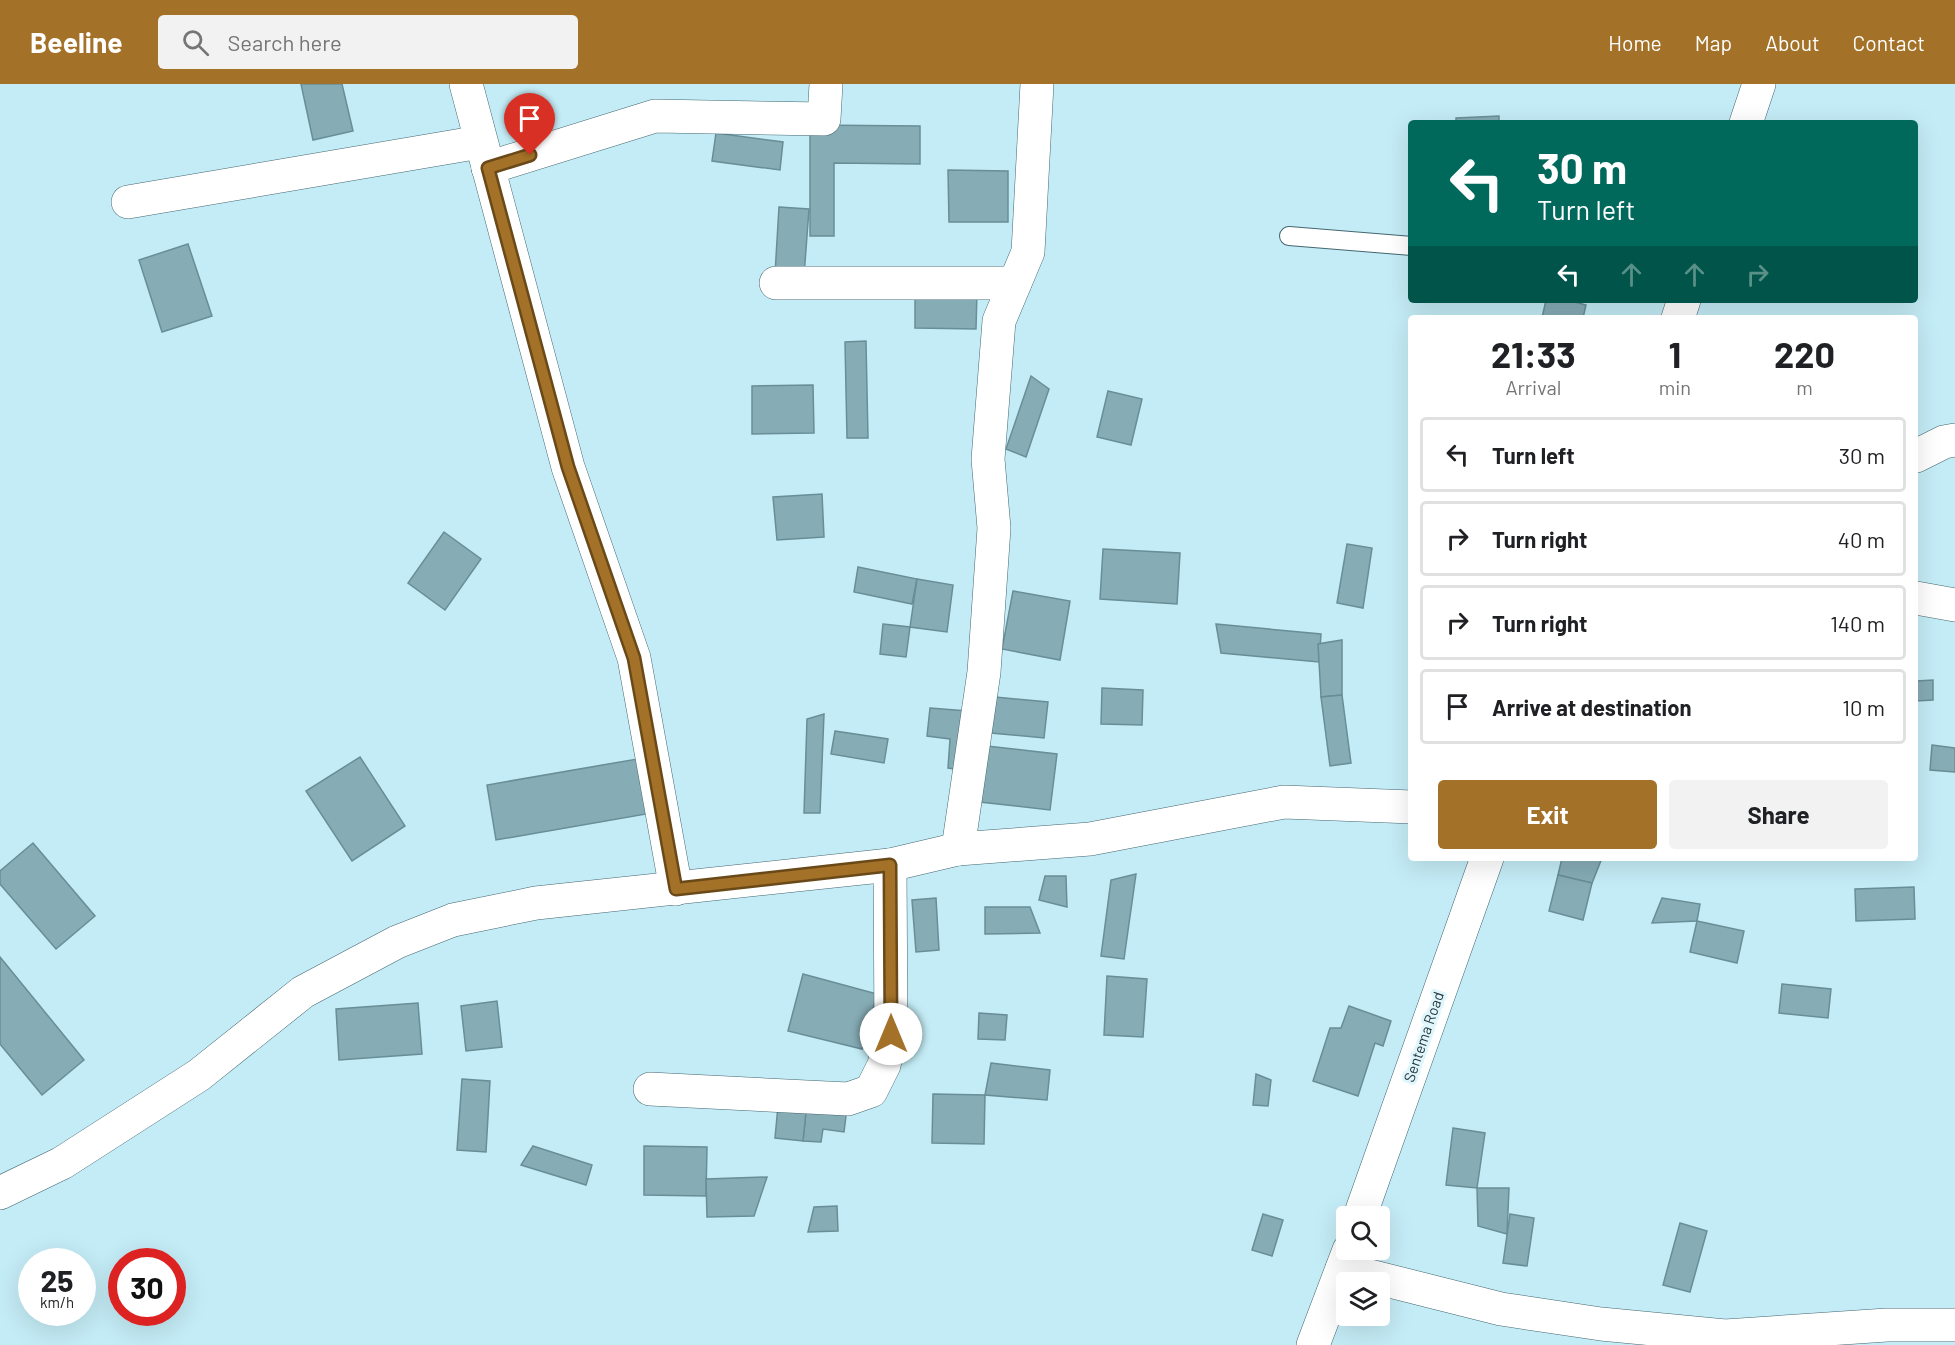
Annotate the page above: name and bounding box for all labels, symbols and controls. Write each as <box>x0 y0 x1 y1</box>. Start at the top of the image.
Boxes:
search box <box>158 15 578 69</box>
text: Beeline <box>30 25 122 59</box>
icon: search <box>179 26 212 59</box>
text: Search here <box>227 29 342 55</box>
text: Home <box>1608 30 1662 55</box>
text: Map <box>1695 30 1732 55</box>
text: About <box>1765 30 1820 55</box>
text: Contact <box>1853 30 1925 55</box>
pin <box>504 93 555 155</box>
icon: arrive <box>513 102 546 135</box>
text: 30 m <box>1537 142 1627 192</box>
icon: left <box>1438 144 1516 222</box>
text: Turn left <box>1537 193 1635 225</box>
icon: left <box>1552 258 1585 291</box>
icon: ahead <box>1615 258 1648 291</box>
icon: ahead <box>1678 258 1711 291</box>
icon: right <box>1741 258 1774 291</box>
text: 21:33 <box>1491 332 1576 375</box>
text: 1 <box>1669 332 1681 375</box>
text: 220 <box>1774 332 1835 375</box>
text: Arrival <box>1505 375 1561 399</box>
text: min <box>1659 375 1691 399</box>
text: m <box>1796 375 1813 399</box>
icon: left <box>1441 438 1474 471</box>
text: Turn left <box>1492 442 1575 468</box>
text: 30 m <box>1839 442 1885 468</box>
icon: right <box>1441 522 1474 555</box>
text: Turn right <box>1492 526 1587 552</box>
text: 40 m <box>1838 526 1885 552</box>
icon: right <box>1441 606 1474 639</box>
text: Turn right <box>1492 610 1587 636</box>
text: 140 m <box>1830 610 1885 636</box>
icon: arrive <box>1441 690 1474 723</box>
text: Arrive at destination <box>1492 694 1691 720</box>
text: 10 m <box>1842 694 1885 720</box>
button: Exit <box>1438 780 1657 849</box>
button: Share <box>1669 780 1888 849</box>
street label: Sentema Road <box>1399 989 1447 1084</box>
position arrow <box>859 1002 923 1066</box>
map controls <box>1336 1206 1390 1326</box>
button: search <box>1336 1206 1390 1260</box>
speed limit sign: 30 <box>108 1248 186 1326</box>
text: 25 <box>41 1262 73 1298</box>
button: layers <box>1336 1272 1390 1326</box>
text: km/h <box>40 1293 74 1311</box>

